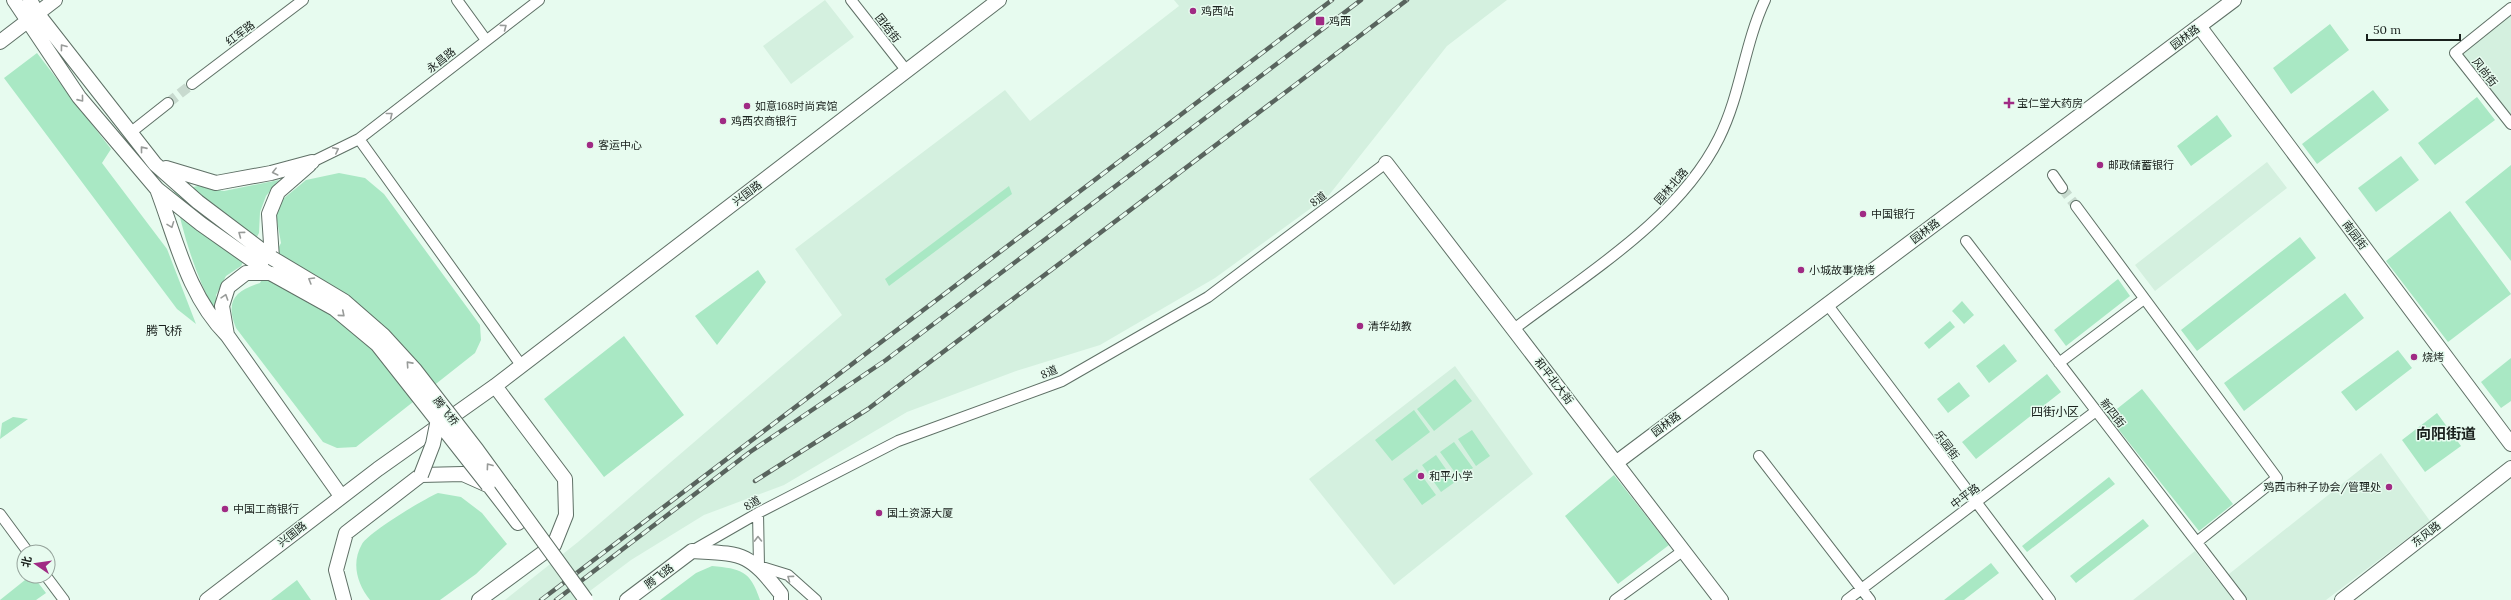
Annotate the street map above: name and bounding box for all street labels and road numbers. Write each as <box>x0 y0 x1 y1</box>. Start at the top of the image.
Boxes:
street label: 团结街 <box>872 11 904 45</box>
street label: 红军路 <box>223 17 257 49</box>
street label: 园林路 <box>2168 21 2202 53</box>
street label: 永昌路 <box>424 44 458 76</box>
street label: 风尚街 <box>2469 55 2501 89</box>
street label: 园林北路 <box>1651 165 1691 207</box>
street label: 兴国路 <box>730 177 764 209</box>
street label: 8道 <box>1307 188 1329 210</box>
street label: 园林路 <box>1908 215 1942 247</box>
street label: 南园街 <box>2339 218 2371 252</box>
street label: 和平北大街 <box>1532 355 1576 407</box>
street label: 8道 <box>1038 362 1060 382</box>
street label: 腾飞桥 <box>430 394 462 428</box>
street label: 新四街 <box>2097 396 2129 430</box>
street label: 园林路 <box>1649 408 1683 440</box>
street label: 乐园街 <box>1931 428 1963 462</box>
street label: 中平路 <box>1948 480 1982 512</box>
street label: 8道 <box>741 493 763 513</box>
street label: 兴国路 <box>275 518 309 550</box>
street label: 东风路 <box>2409 518 2443 550</box>
street label: 腾飞路 <box>642 560 676 592</box>

